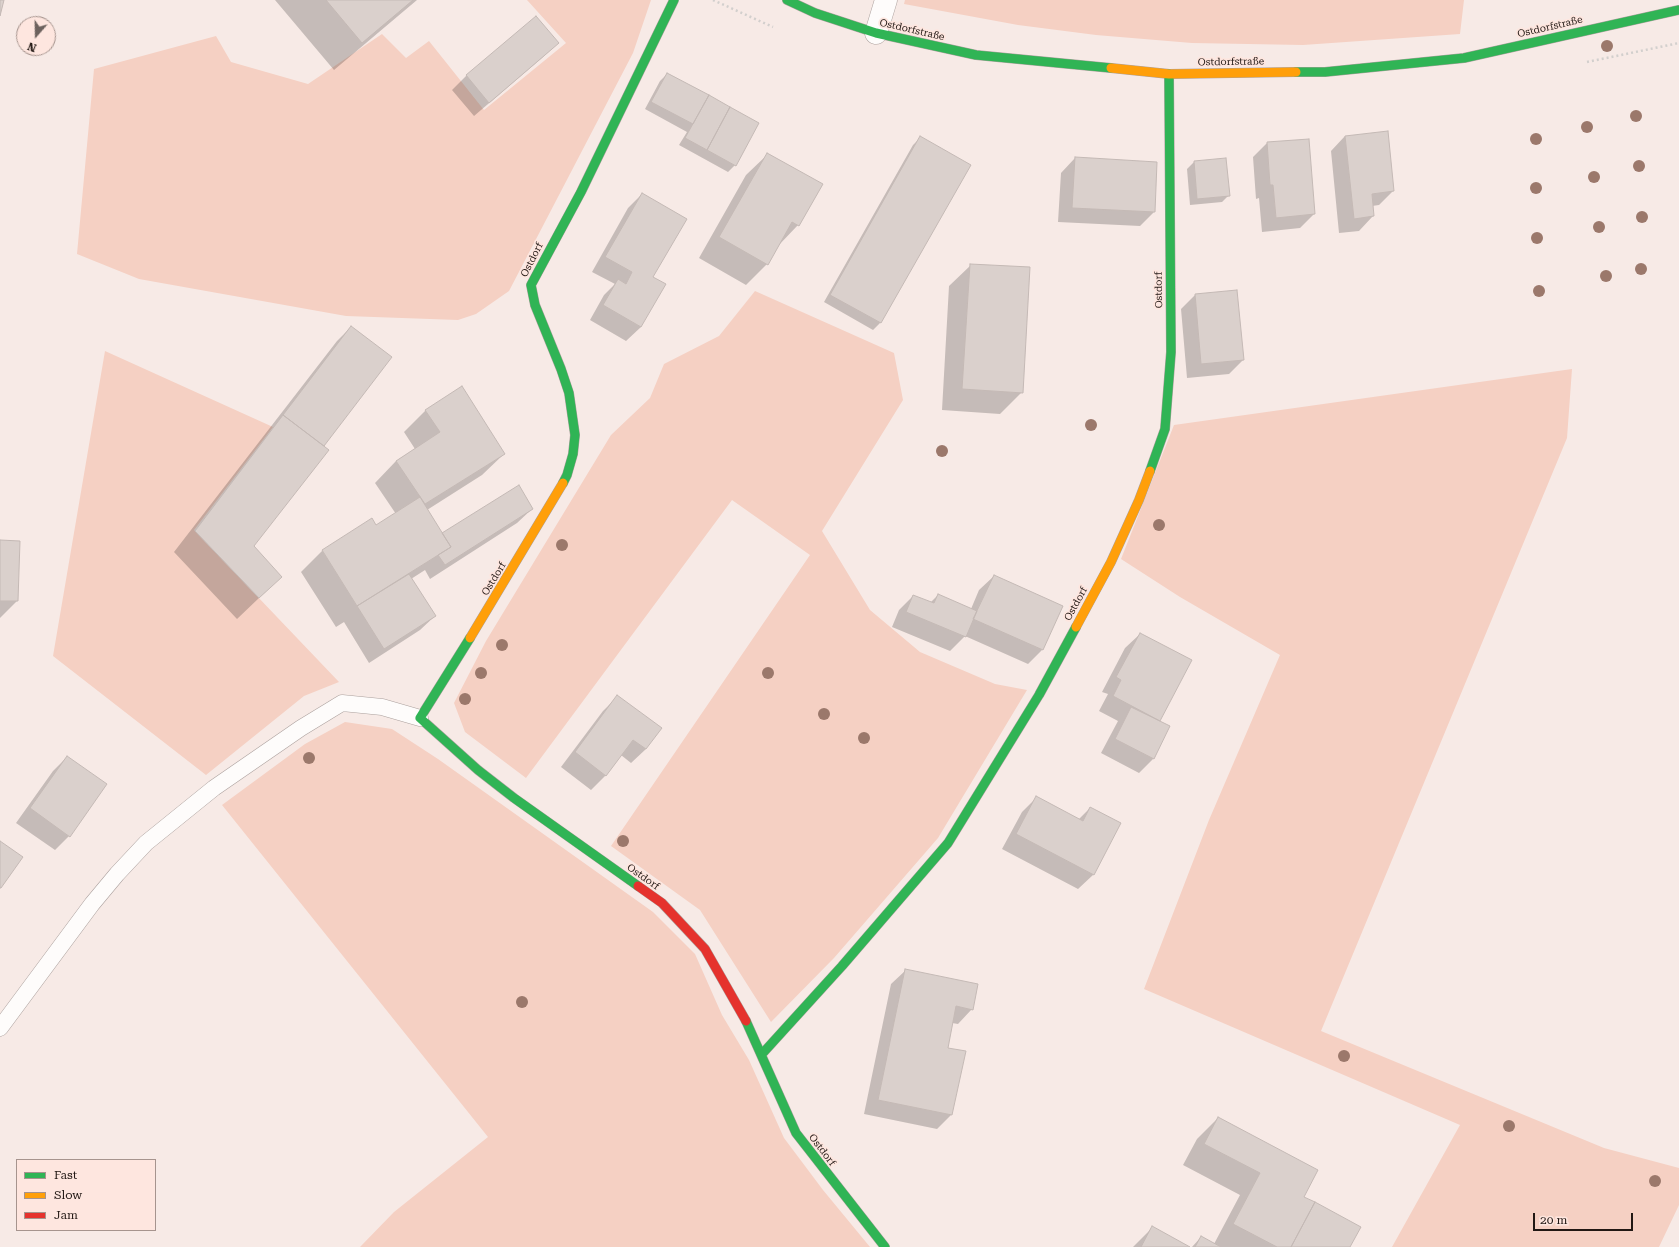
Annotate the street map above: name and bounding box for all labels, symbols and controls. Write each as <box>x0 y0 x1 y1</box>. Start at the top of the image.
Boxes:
street label: Ostdorfstraße <box>1516 14 1584 40</box>
north arrow <box>16 16 56 56</box>
street label: Ostdorfstraße <box>878 17 946 43</box>
text: N <box>26 39 38 54</box>
street label: Ostdorfstraße <box>1198 55 1264 69</box>
street label: Ostdorf <box>518 241 546 279</box>
street label: Ostdorf <box>1153 271 1165 309</box>
street label: Ostdorf <box>479 560 509 598</box>
street label: Ostdorf <box>1062 585 1090 623</box>
street label: Ostdorf <box>624 862 662 892</box>
street label: Ostdorf <box>806 1132 838 1168</box>
legend <box>16 1159 156 1231</box>
text: Fast <box>54 1168 77 1182</box>
text: Slow <box>54 1188 82 1202</box>
scale bar <box>1535 1205 1635 1231</box>
text: Jam <box>54 1208 78 1222</box>
text: 20 m <box>1540 1213 1567 1227</box>

